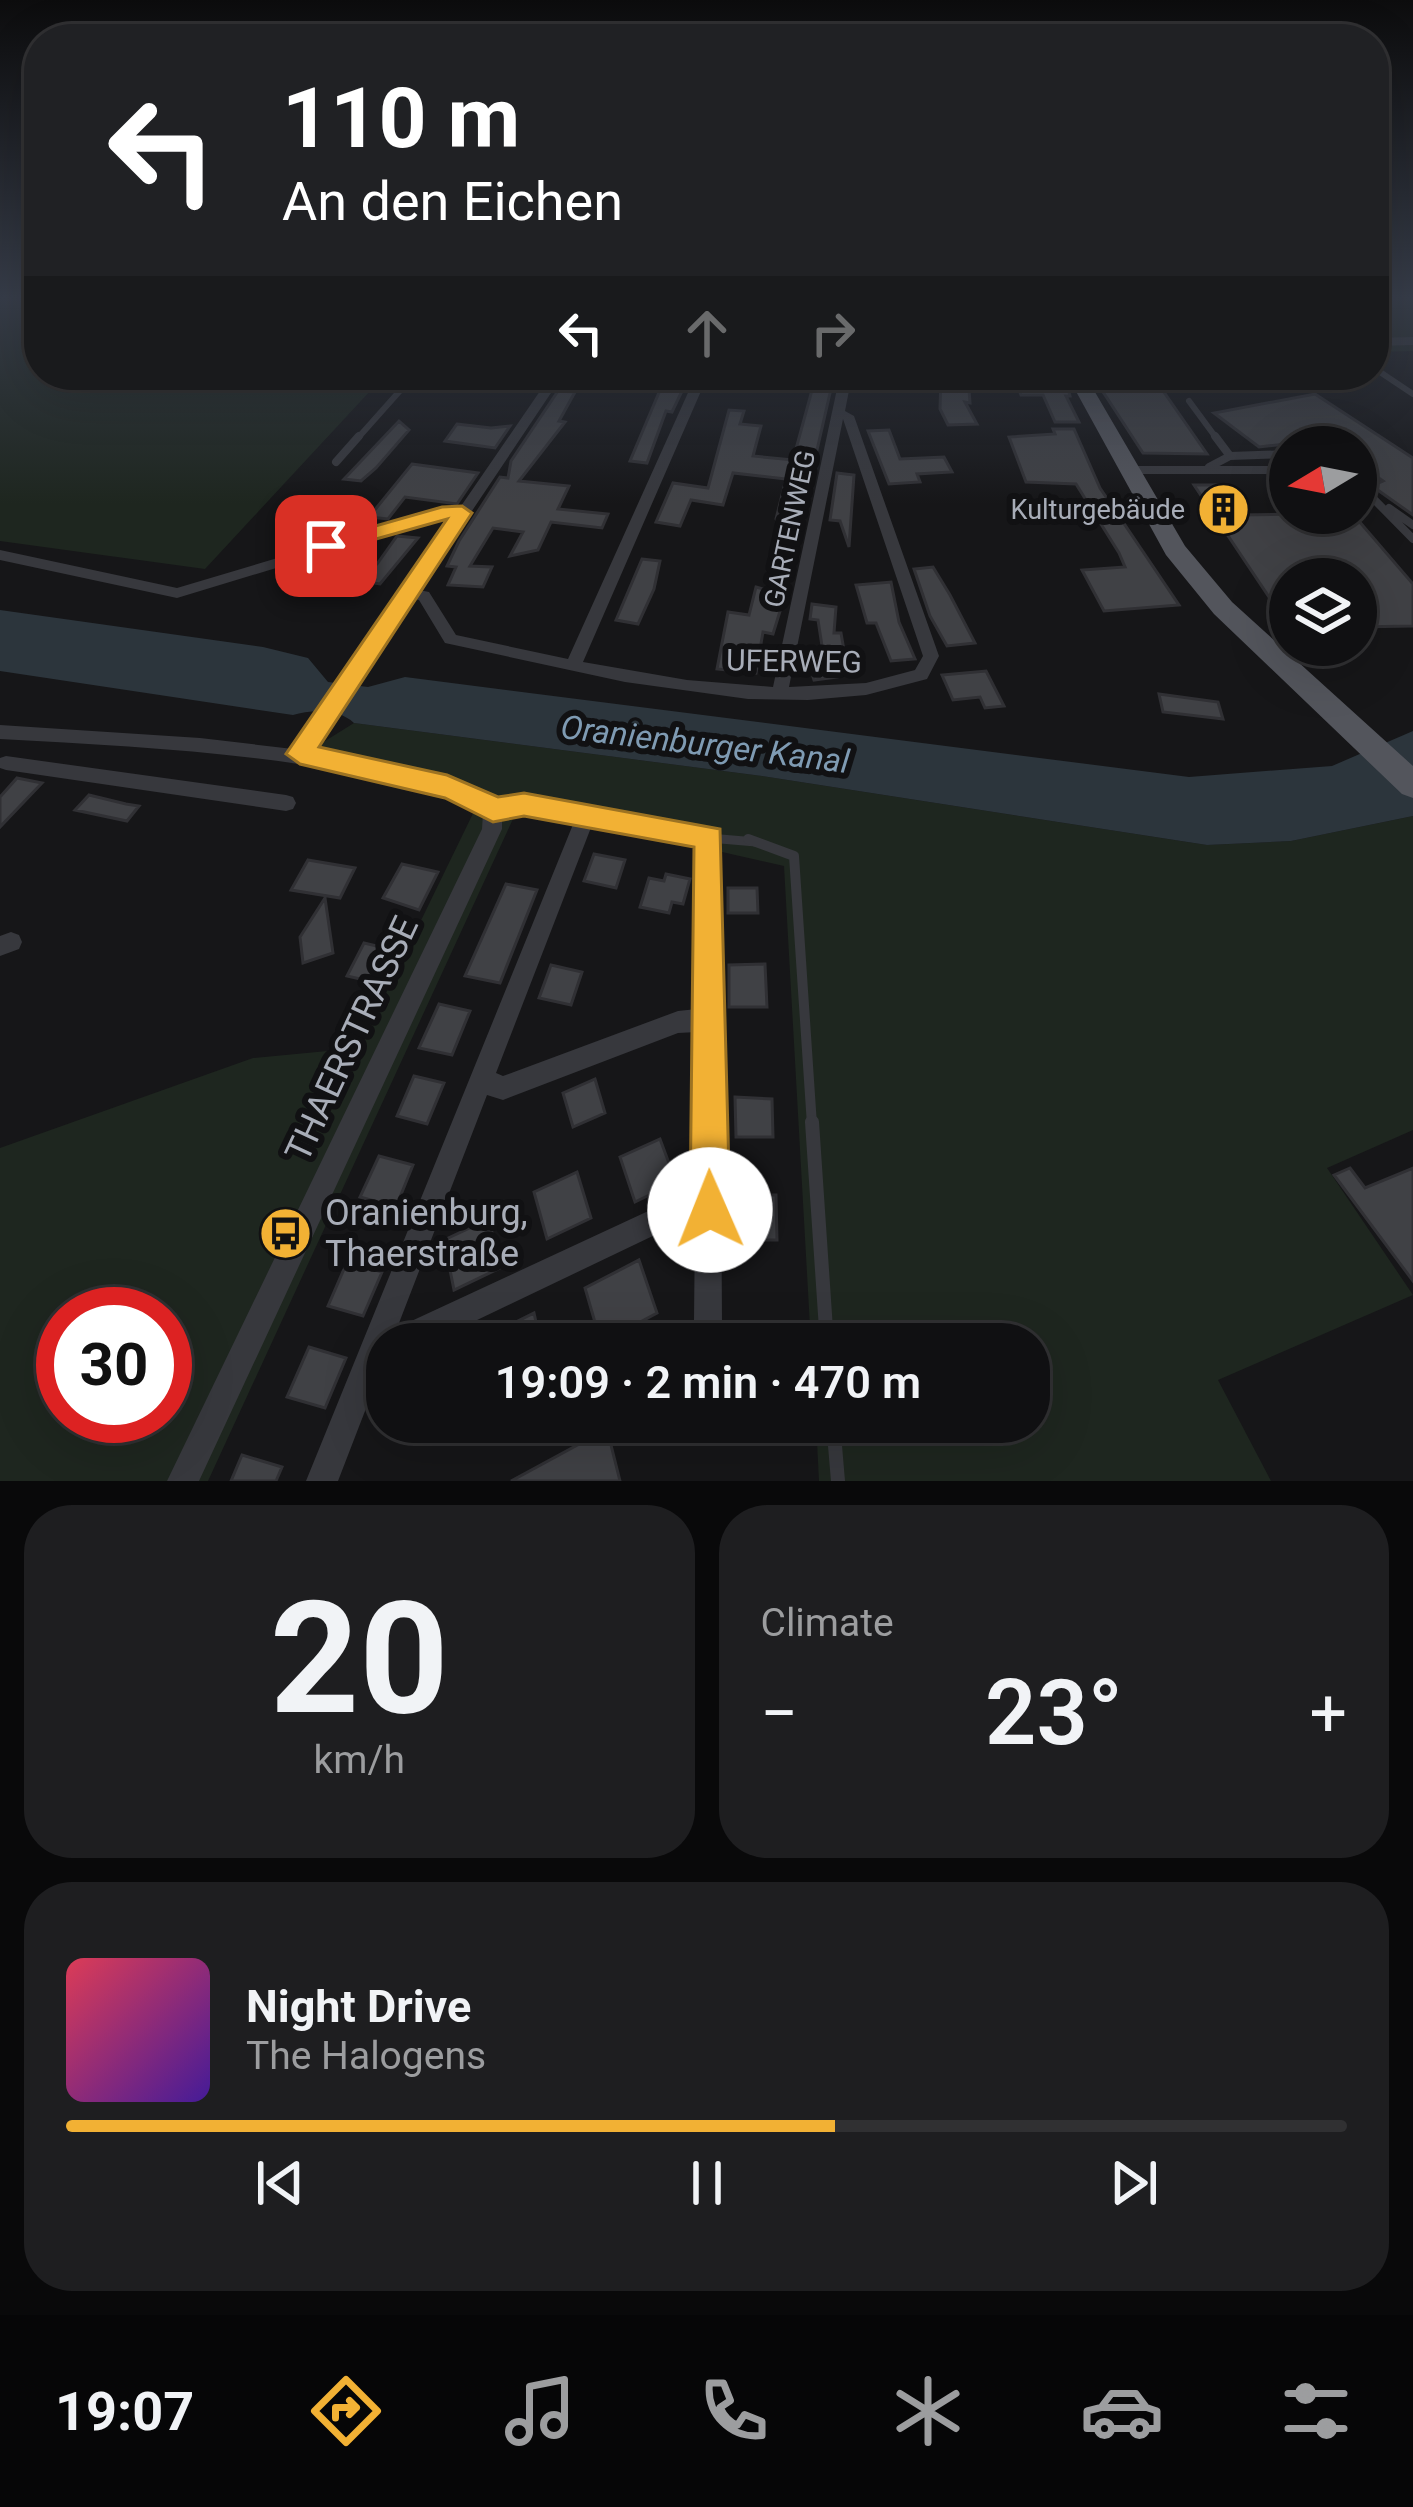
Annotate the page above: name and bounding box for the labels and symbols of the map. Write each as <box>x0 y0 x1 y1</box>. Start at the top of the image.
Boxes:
north arrow <box>1269 426 1377 534</box>
street label: GARTENWEG <box>758 447 822 611</box>
building icon: Kulturgebäude <box>1196 482 1252 538</box>
place label: Kulturgebäude <box>1011 494 1185 526</box>
pin <box>275 495 377 597</box>
street label: UFERWEG <box>726 642 862 680</box>
water label: Oranienburger Kanal <box>559 707 852 781</box>
street label: THAERSTRASSE <box>277 910 427 1168</box>
position arrow <box>647 1147 773 1273</box>
place label: Oranienburg, Thaerstraße <box>325 1192 528 1275</box>
bus stop icon: Oranienburg, Thaerstraße <box>258 1206 314 1262</box>
speed limit sign: 30 <box>36 1287 192 1443</box>

